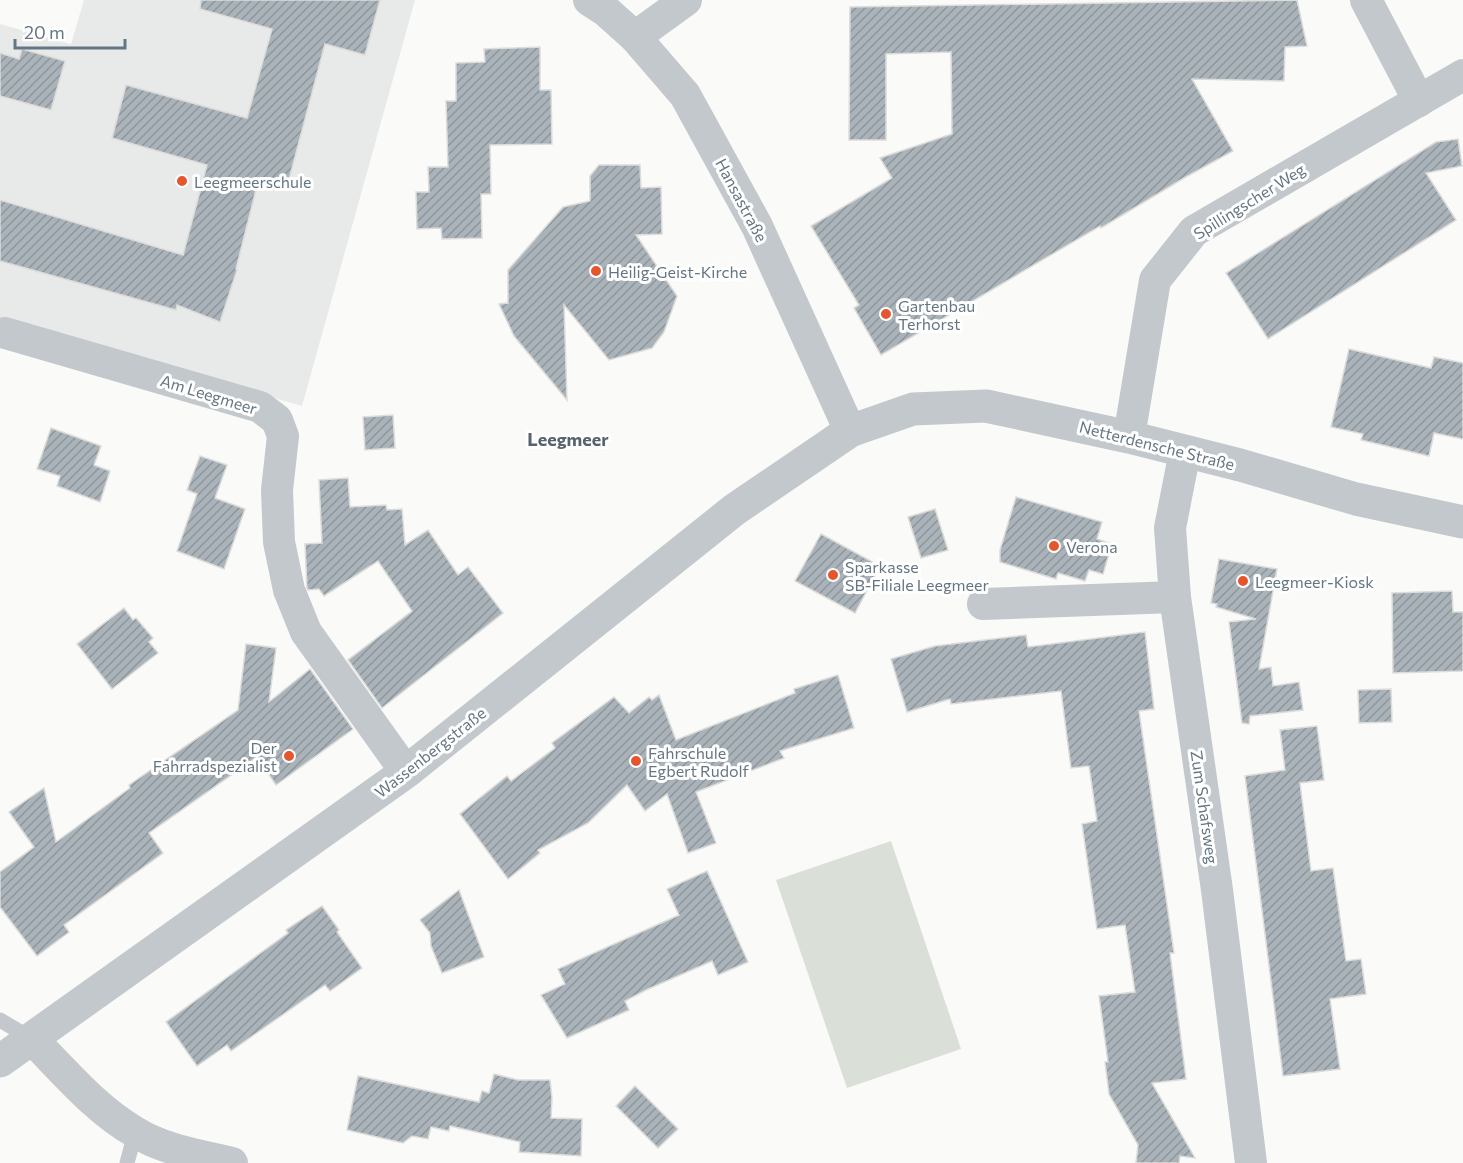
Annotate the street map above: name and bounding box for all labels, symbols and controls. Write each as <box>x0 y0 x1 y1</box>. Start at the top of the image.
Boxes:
scale bar <box>15 12 124 50</box>
text: 20 m <box>24 21 65 43</box>
street label: Hansastraße <box>712 155 772 245</box>
street label: Spillingscher Weg <box>1190 159 1308 243</box>
place label: Leegmeerschule <box>194 172 311 191</box>
marker: Leegmeerschule <box>175 174 189 188</box>
place label: Heilig-Geist-Kirche <box>608 262 747 281</box>
marker: Heilig-Geist-Kirche <box>589 264 603 278</box>
place label: Gartenbau Terhorst <box>898 296 975 333</box>
marker: Gartenbau Terhorst <box>879 307 893 321</box>
street label: Am Leegmeer <box>158 370 260 418</box>
street label: Netterdensche Straße <box>1077 417 1237 473</box>
district label: Leegmeer <box>527 428 609 450</box>
place label: Verona <box>1066 537 1118 556</box>
marker: Verona <box>1047 539 1061 553</box>
place label: Sparkasse SB-Filiale Leegmeer <box>845 557 989 594</box>
marker: Sparkasse SB-Filiale Leegmeer <box>826 568 840 582</box>
place label: Leegmeer-Kiosk <box>1255 572 1374 591</box>
marker: Leegmeer-Kiosk <box>1236 574 1250 588</box>
street label: Wassenbergstraße <box>371 703 489 801</box>
place label: Der Fahrradspezialist <box>153 738 278 775</box>
place label: Fahrschule Egbert Rudolf <box>648 743 750 780</box>
marker: Der Fahrradspezialist <box>282 749 296 763</box>
street label: Zum Schafsweg <box>1188 749 1222 865</box>
marker: Fahrschule Egbert Rudolf <box>629 754 643 768</box>

